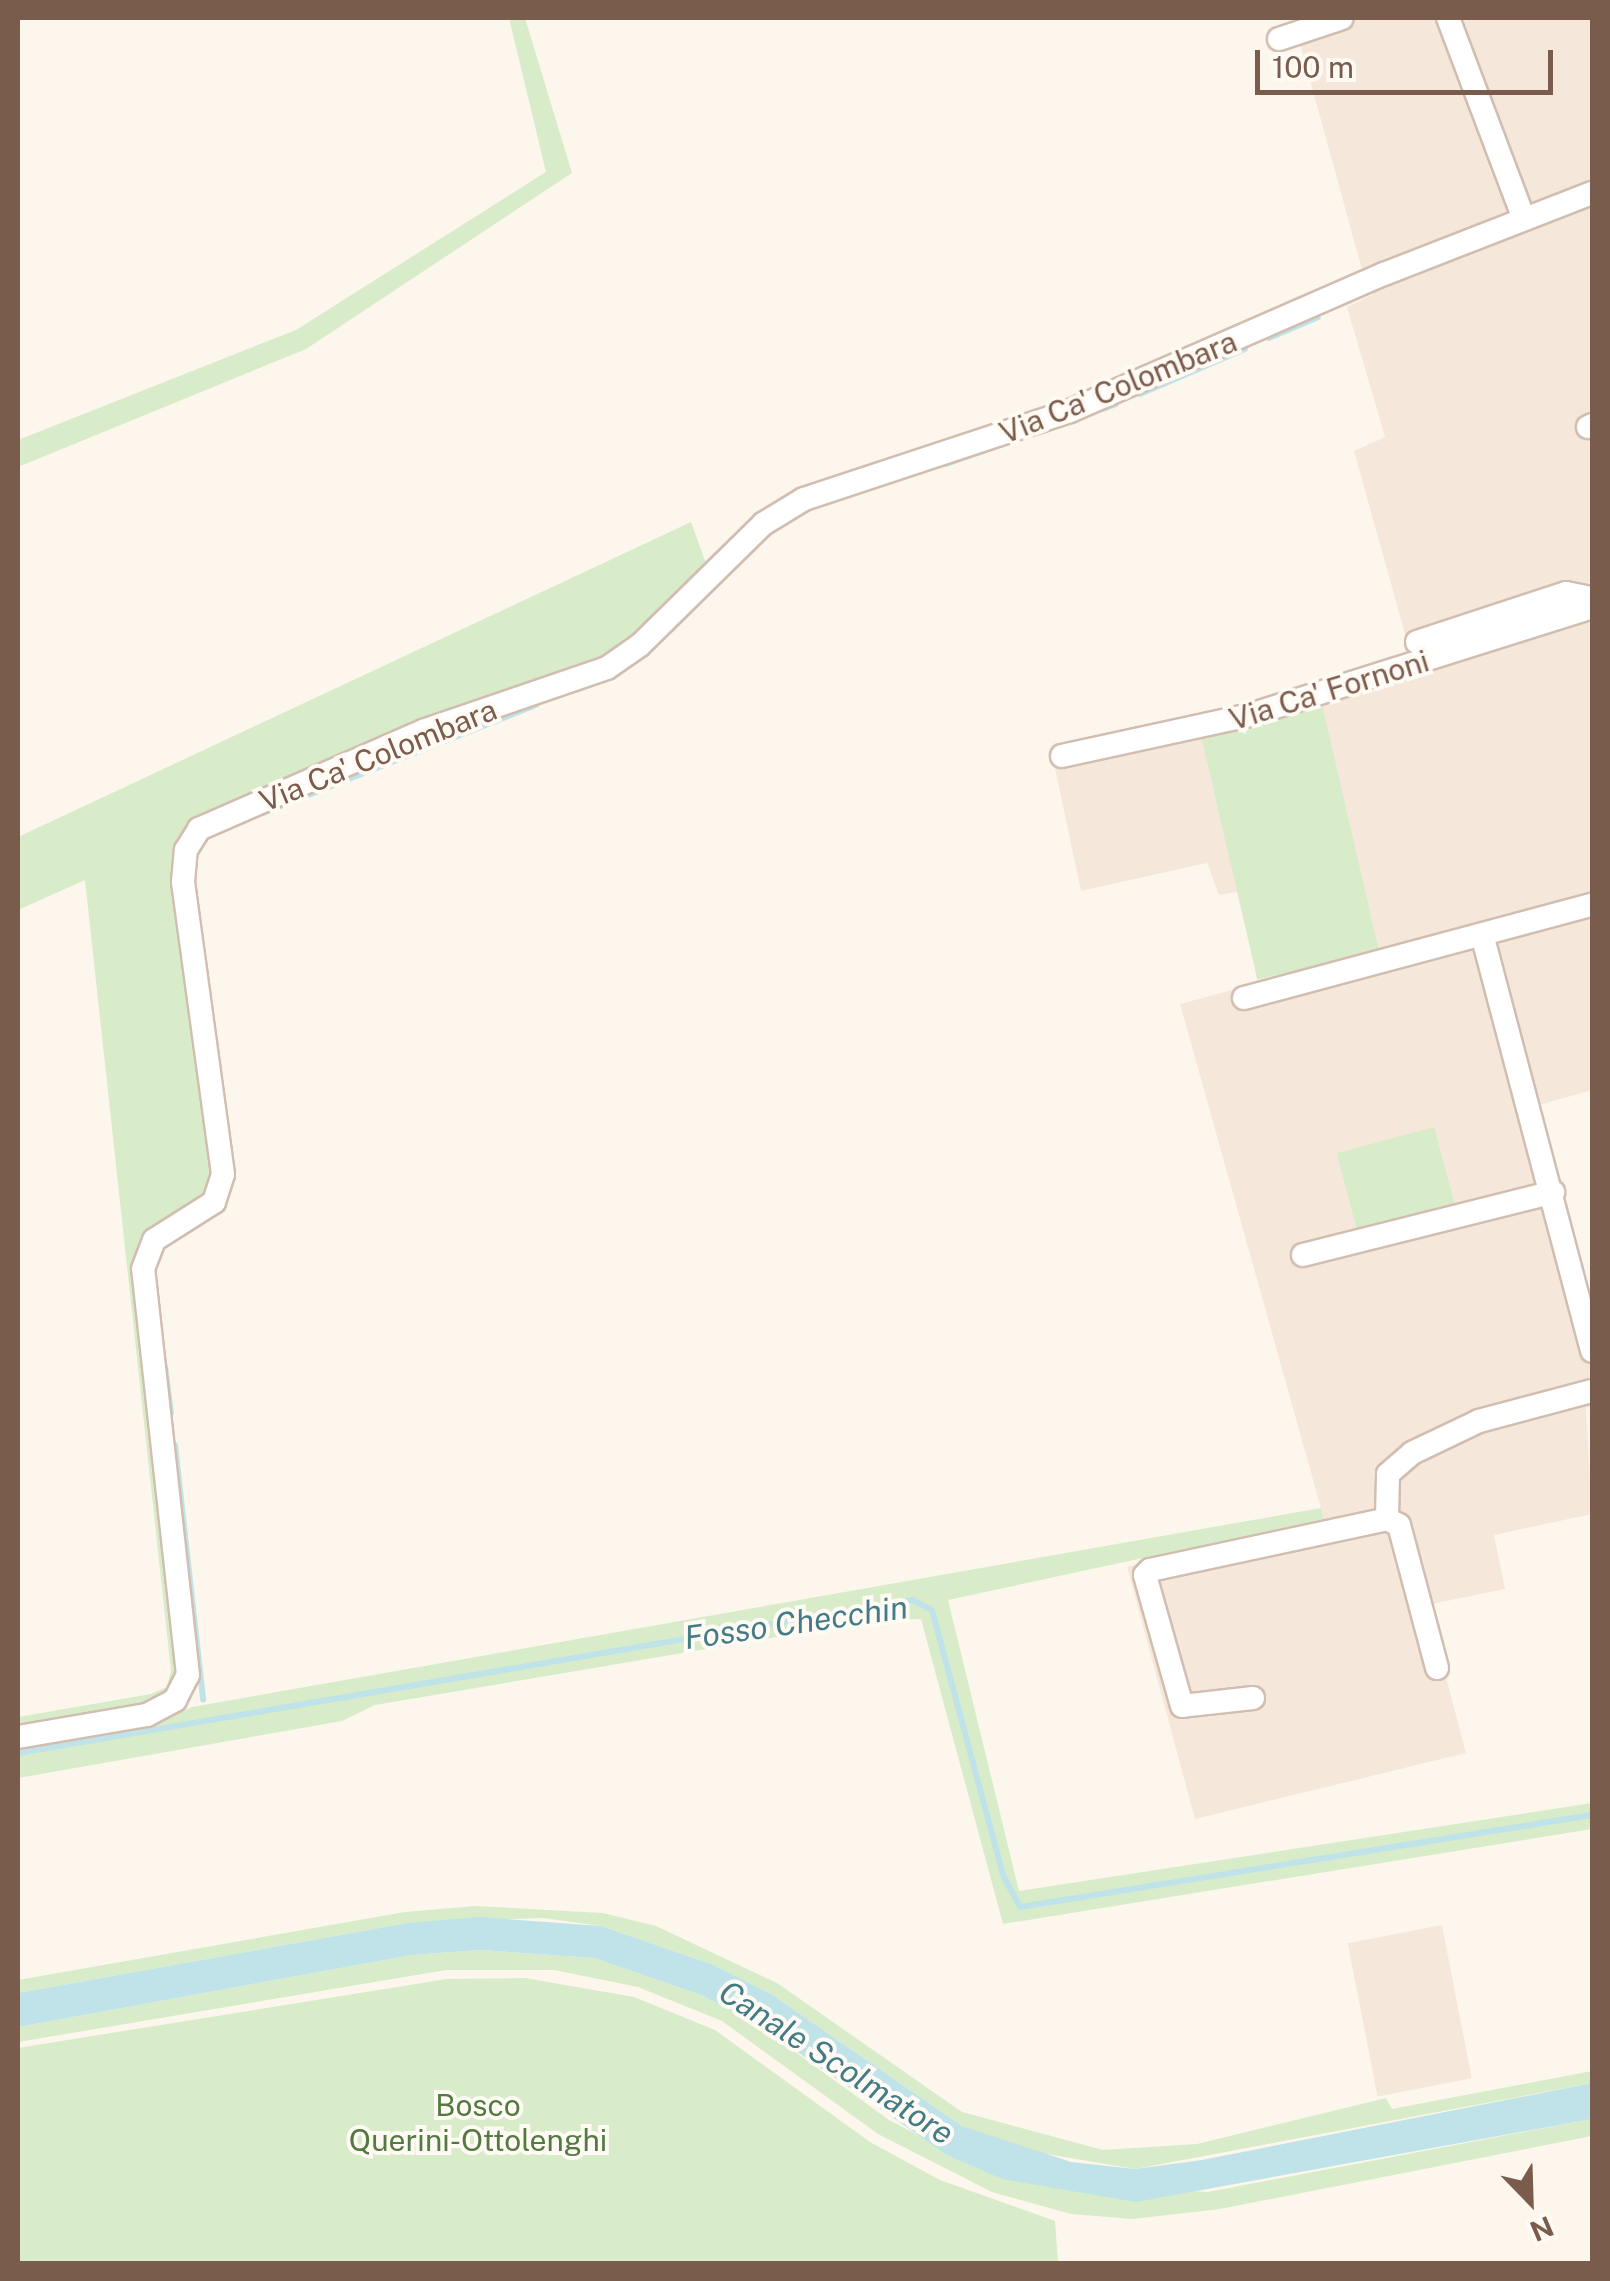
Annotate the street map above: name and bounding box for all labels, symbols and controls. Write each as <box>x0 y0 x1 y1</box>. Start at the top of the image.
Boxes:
scale bar <box>1260 30 1558 92</box>
text: 100 m <box>1272 49 1354 85</box>
street label: Via Ca' Colombara <box>994 323 1242 451</box>
street label: Via Ca' Fornoni <box>1225 643 1433 737</box>
street label: Via Ca' Colombara <box>254 691 502 819</box>
water label: Fosso Checchin <box>682 1588 910 1658</box>
water label: Canale Scolmatore <box>711 1973 961 2153</box>
park label: Bosco Querini-Ottolenghi <box>349 2087 607 2158</box>
north arrow <box>1480 2151 1580 2251</box>
text: N <box>1525 2210 1558 2249</box>

